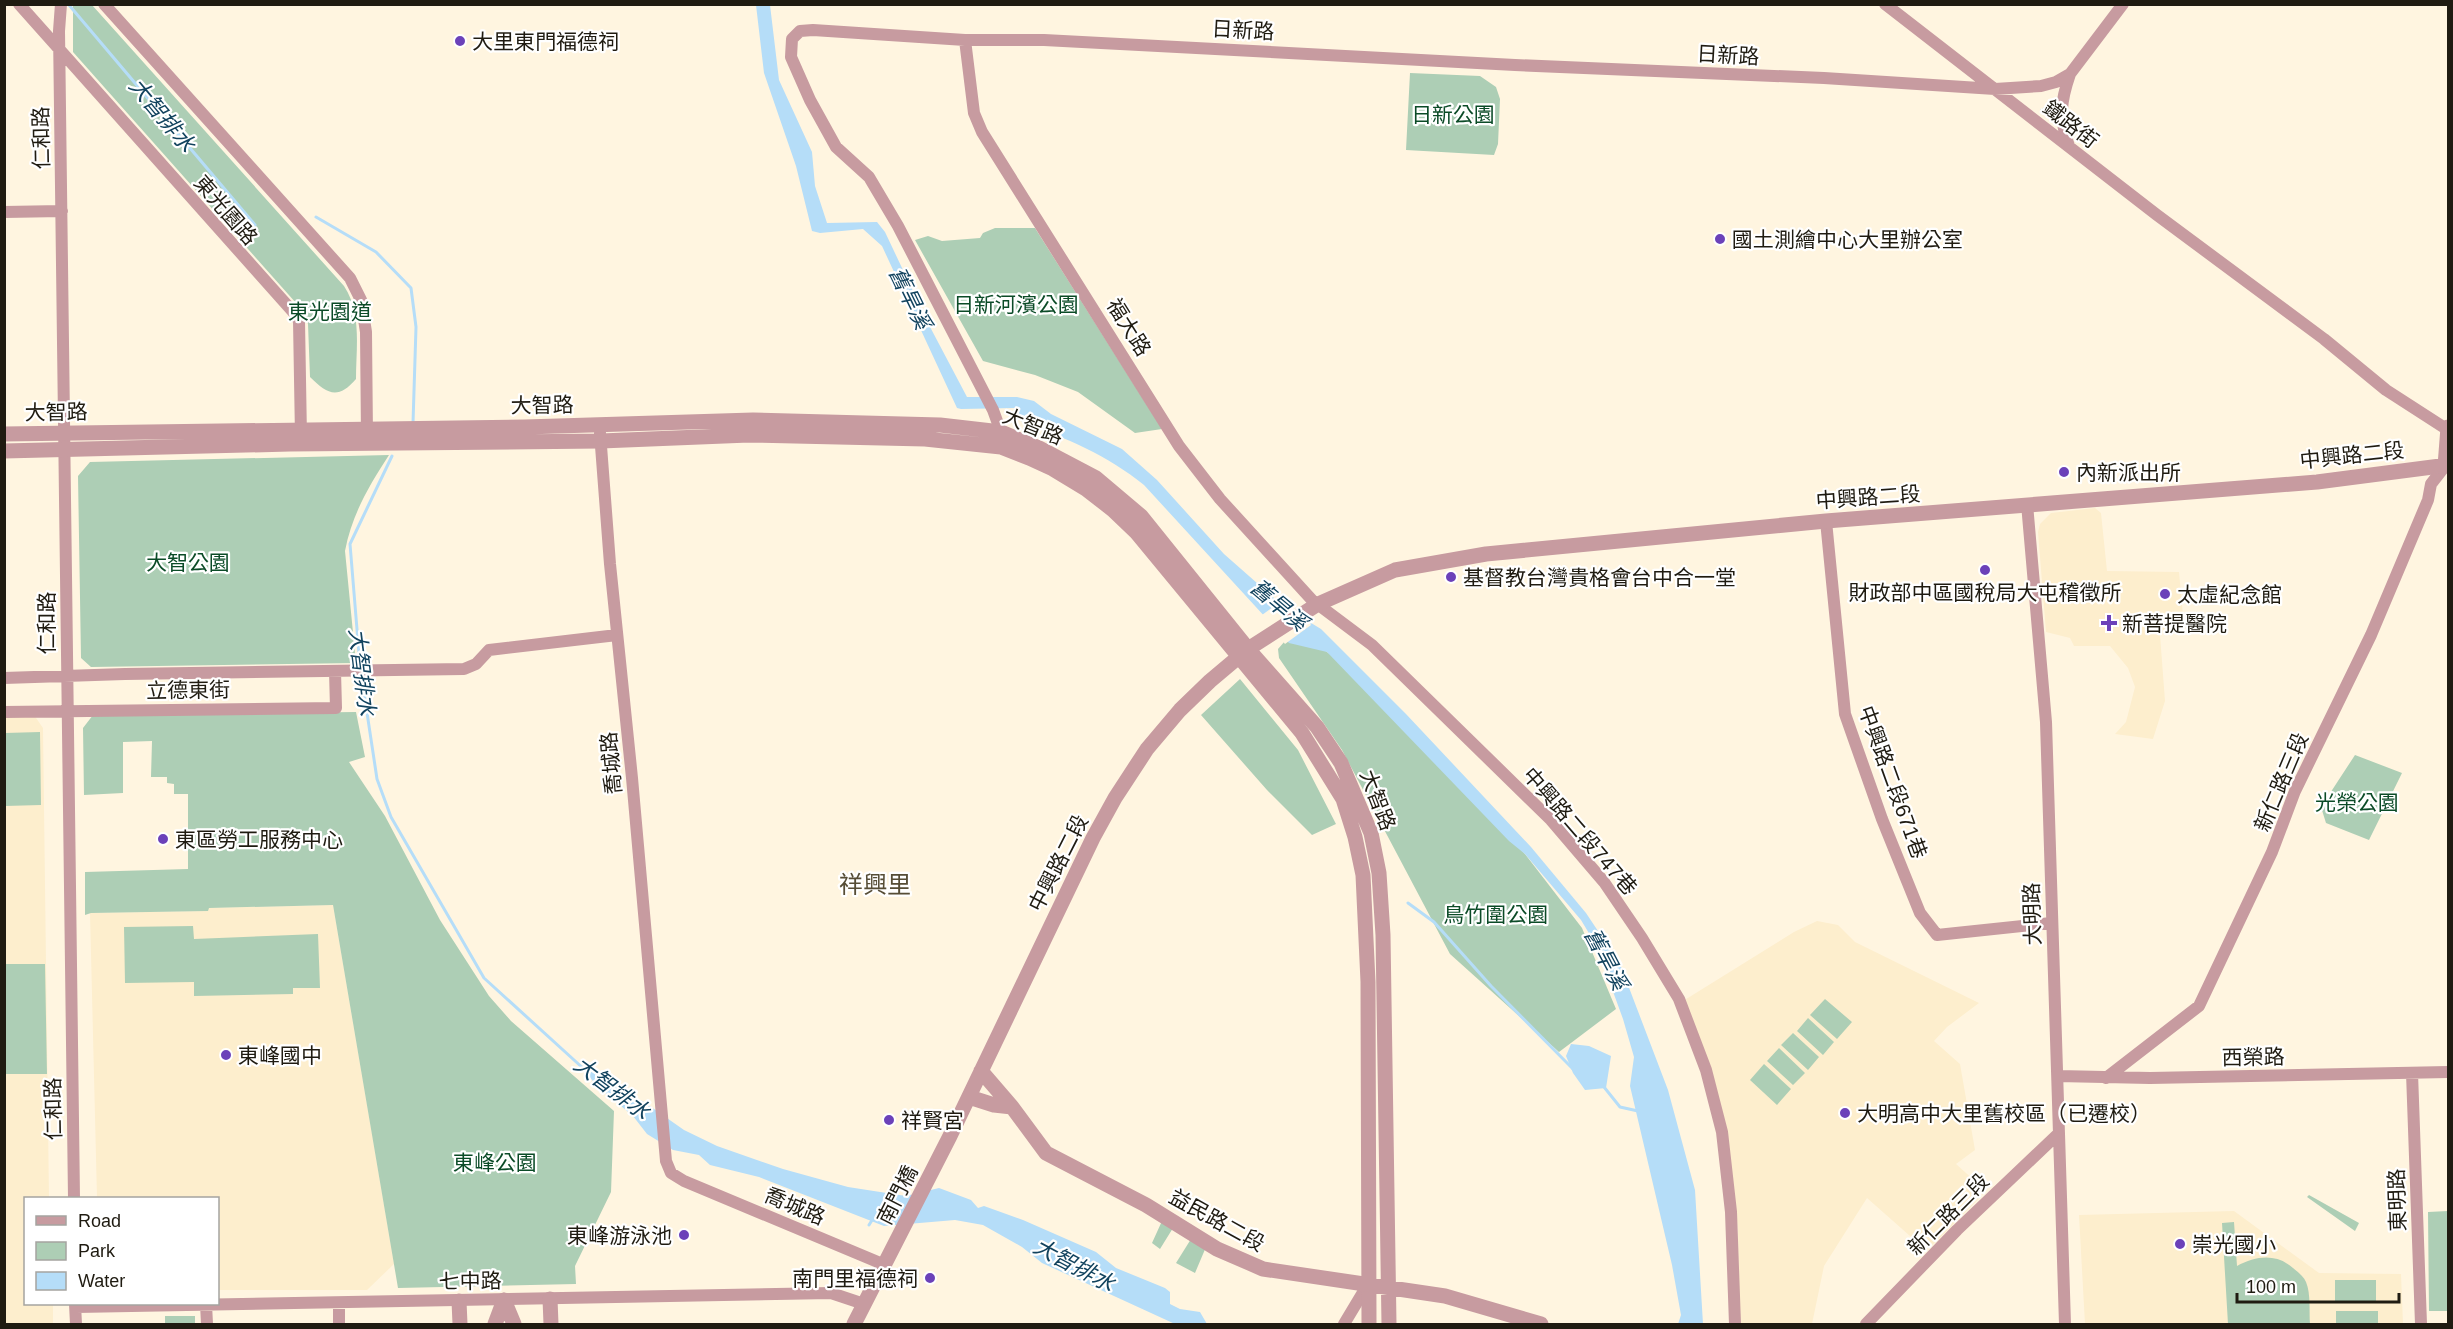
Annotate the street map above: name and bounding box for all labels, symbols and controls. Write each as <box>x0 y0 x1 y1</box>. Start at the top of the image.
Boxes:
street label: 日新路 <box>1211 17 1275 43</box>
place label: 大里東門福德祠 <box>472 30 619 53</box>
marker: 大里東門福德祠 <box>453 34 467 48</box>
street label: 日新路 <box>1696 42 1760 68</box>
water label: 大智排水 <box>124 73 200 158</box>
street label: 鐵路街 <box>2039 96 2103 152</box>
park label: 日新公園 <box>1411 103 1495 126</box>
street label: 仁和路 <box>29 106 53 170</box>
street label: 東光園路 <box>190 171 262 249</box>
place label: 國土測繪中心大里辦公室 <box>1732 228 1963 251</box>
marker: 國土測繪中心大里辦公室 <box>1713 232 1727 246</box>
water label: 舊旱溪 <box>884 263 937 336</box>
park label: 日新河濱公園 <box>953 293 1079 316</box>
street label: 福大路 <box>1103 294 1155 360</box>
park label: 東光園道 <box>288 300 372 323</box>
street label: 大智路 <box>510 393 574 417</box>
street label: 大智路 <box>24 400 88 424</box>
street label: 大智路 <box>999 404 1067 448</box>
street label: 中興路二段 <box>2299 438 2405 472</box>
place label: 內新派出所 <box>2076 461 2181 484</box>
marker: 內新派出所 <box>2057 465 2071 479</box>
street label: 中興路二段 <box>1815 482 1921 512</box>
park label: 大智公園 <box>146 551 230 574</box>
marker: 財政部中區國稅局大屯稽徵所 <box>1978 563 1992 577</box>
place label: 基督教台灣貴格會台中合一堂 <box>1463 566 1736 589</box>
marker: 基督教台灣貴格會台中合一堂 <box>1444 570 1458 584</box>
water label: 舊旱溪 <box>1246 574 1315 638</box>
place label: 財政部中區國稅局大屯稽徵所 <box>1849 581 2122 604</box>
place label: 太虛紀念館 <box>2177 583 2282 606</box>
marker: 太虛紀念館 <box>2158 587 2172 601</box>
street label: 仁和路 <box>35 592 58 655</box>
place label: 新菩提醫院 <box>2122 612 2227 635</box>
marker: 新菩提醫院 <box>2100 614 2118 632</box>
water label: 大智排水 <box>344 627 380 718</box>
street label: 立德東街 <box>146 678 230 702</box>
street label: 中興路二段671巷 <box>1855 702 1931 862</box>
street label: 新仁路三段 <box>2250 729 2312 835</box>
street label: 喬城路 <box>597 731 625 795</box>
street label: 中興路二段747巷 <box>1518 763 1642 899</box>
street label: 大智路 <box>1356 766 1400 834</box>
park label: 光榮公園 <box>2315 791 2399 814</box>
street label: 中興路二段 <box>1024 811 1092 915</box>
place label: 東區勞工服務中心 <box>175 828 343 851</box>
marker: 東區勞工服務中心 <box>156 832 170 846</box>
district label: 祥興里 <box>839 871 911 898</box>
street label: 大明路 <box>2019 882 2045 946</box>
park label: 鳥竹圍公園 <box>1444 903 1549 926</box>
water label: 舊旱溪 <box>1579 924 1634 997</box>
place label: 東峰國中 <box>238 1044 322 1067</box>
street label: 西榮路 <box>2221 1045 2285 1069</box>
marker: 東峰國中 <box>219 1048 233 1062</box>
water label: 大智排水 <box>569 1052 655 1125</box>
street label: 仁和路 <box>41 1077 65 1141</box>
place label: 大明高中大里舊校區（已遷校） <box>1857 1102 2151 1125</box>
marker: 大明高中大里舊校區（已遷校） <box>1838 1106 1852 1120</box>
place label: 祥賢宮 <box>901 1109 964 1132</box>
marker: 祥賢宮 <box>882 1113 896 1127</box>
park label: 東峰公園 <box>453 1151 537 1174</box>
street label: 南門橋 <box>872 1162 922 1228</box>
street label: 東明路 <box>2384 1168 2410 1232</box>
street label: 新仁路三段 <box>1903 1169 1993 1259</box>
street label: 喬城路 <box>762 1183 828 1229</box>
street label: 益民路二段 <box>1166 1184 1268 1256</box>
legend <box>24 1197 219 1305</box>
text: Road <box>78 1211 121 1231</box>
place label: 東峰游泳池 <box>567 1224 672 1247</box>
marker: 東峰游泳池 <box>677 1228 691 1242</box>
water label: 大智排水 <box>1029 1233 1120 1297</box>
place label: 崇光國小 <box>2192 1233 2276 1256</box>
marker: 崇光國小 <box>2173 1237 2187 1251</box>
text: Park <box>78 1241 116 1261</box>
scale bar <box>2237 1266 2399 1304</box>
place label: 南門里福德祠 <box>792 1267 918 1290</box>
street label: 七中路 <box>438 1269 502 1293</box>
text: Water <box>78 1271 125 1291</box>
marker: 南門里福德祠 <box>923 1271 937 1285</box>
text: 100 m <box>2246 1277 2296 1297</box>

